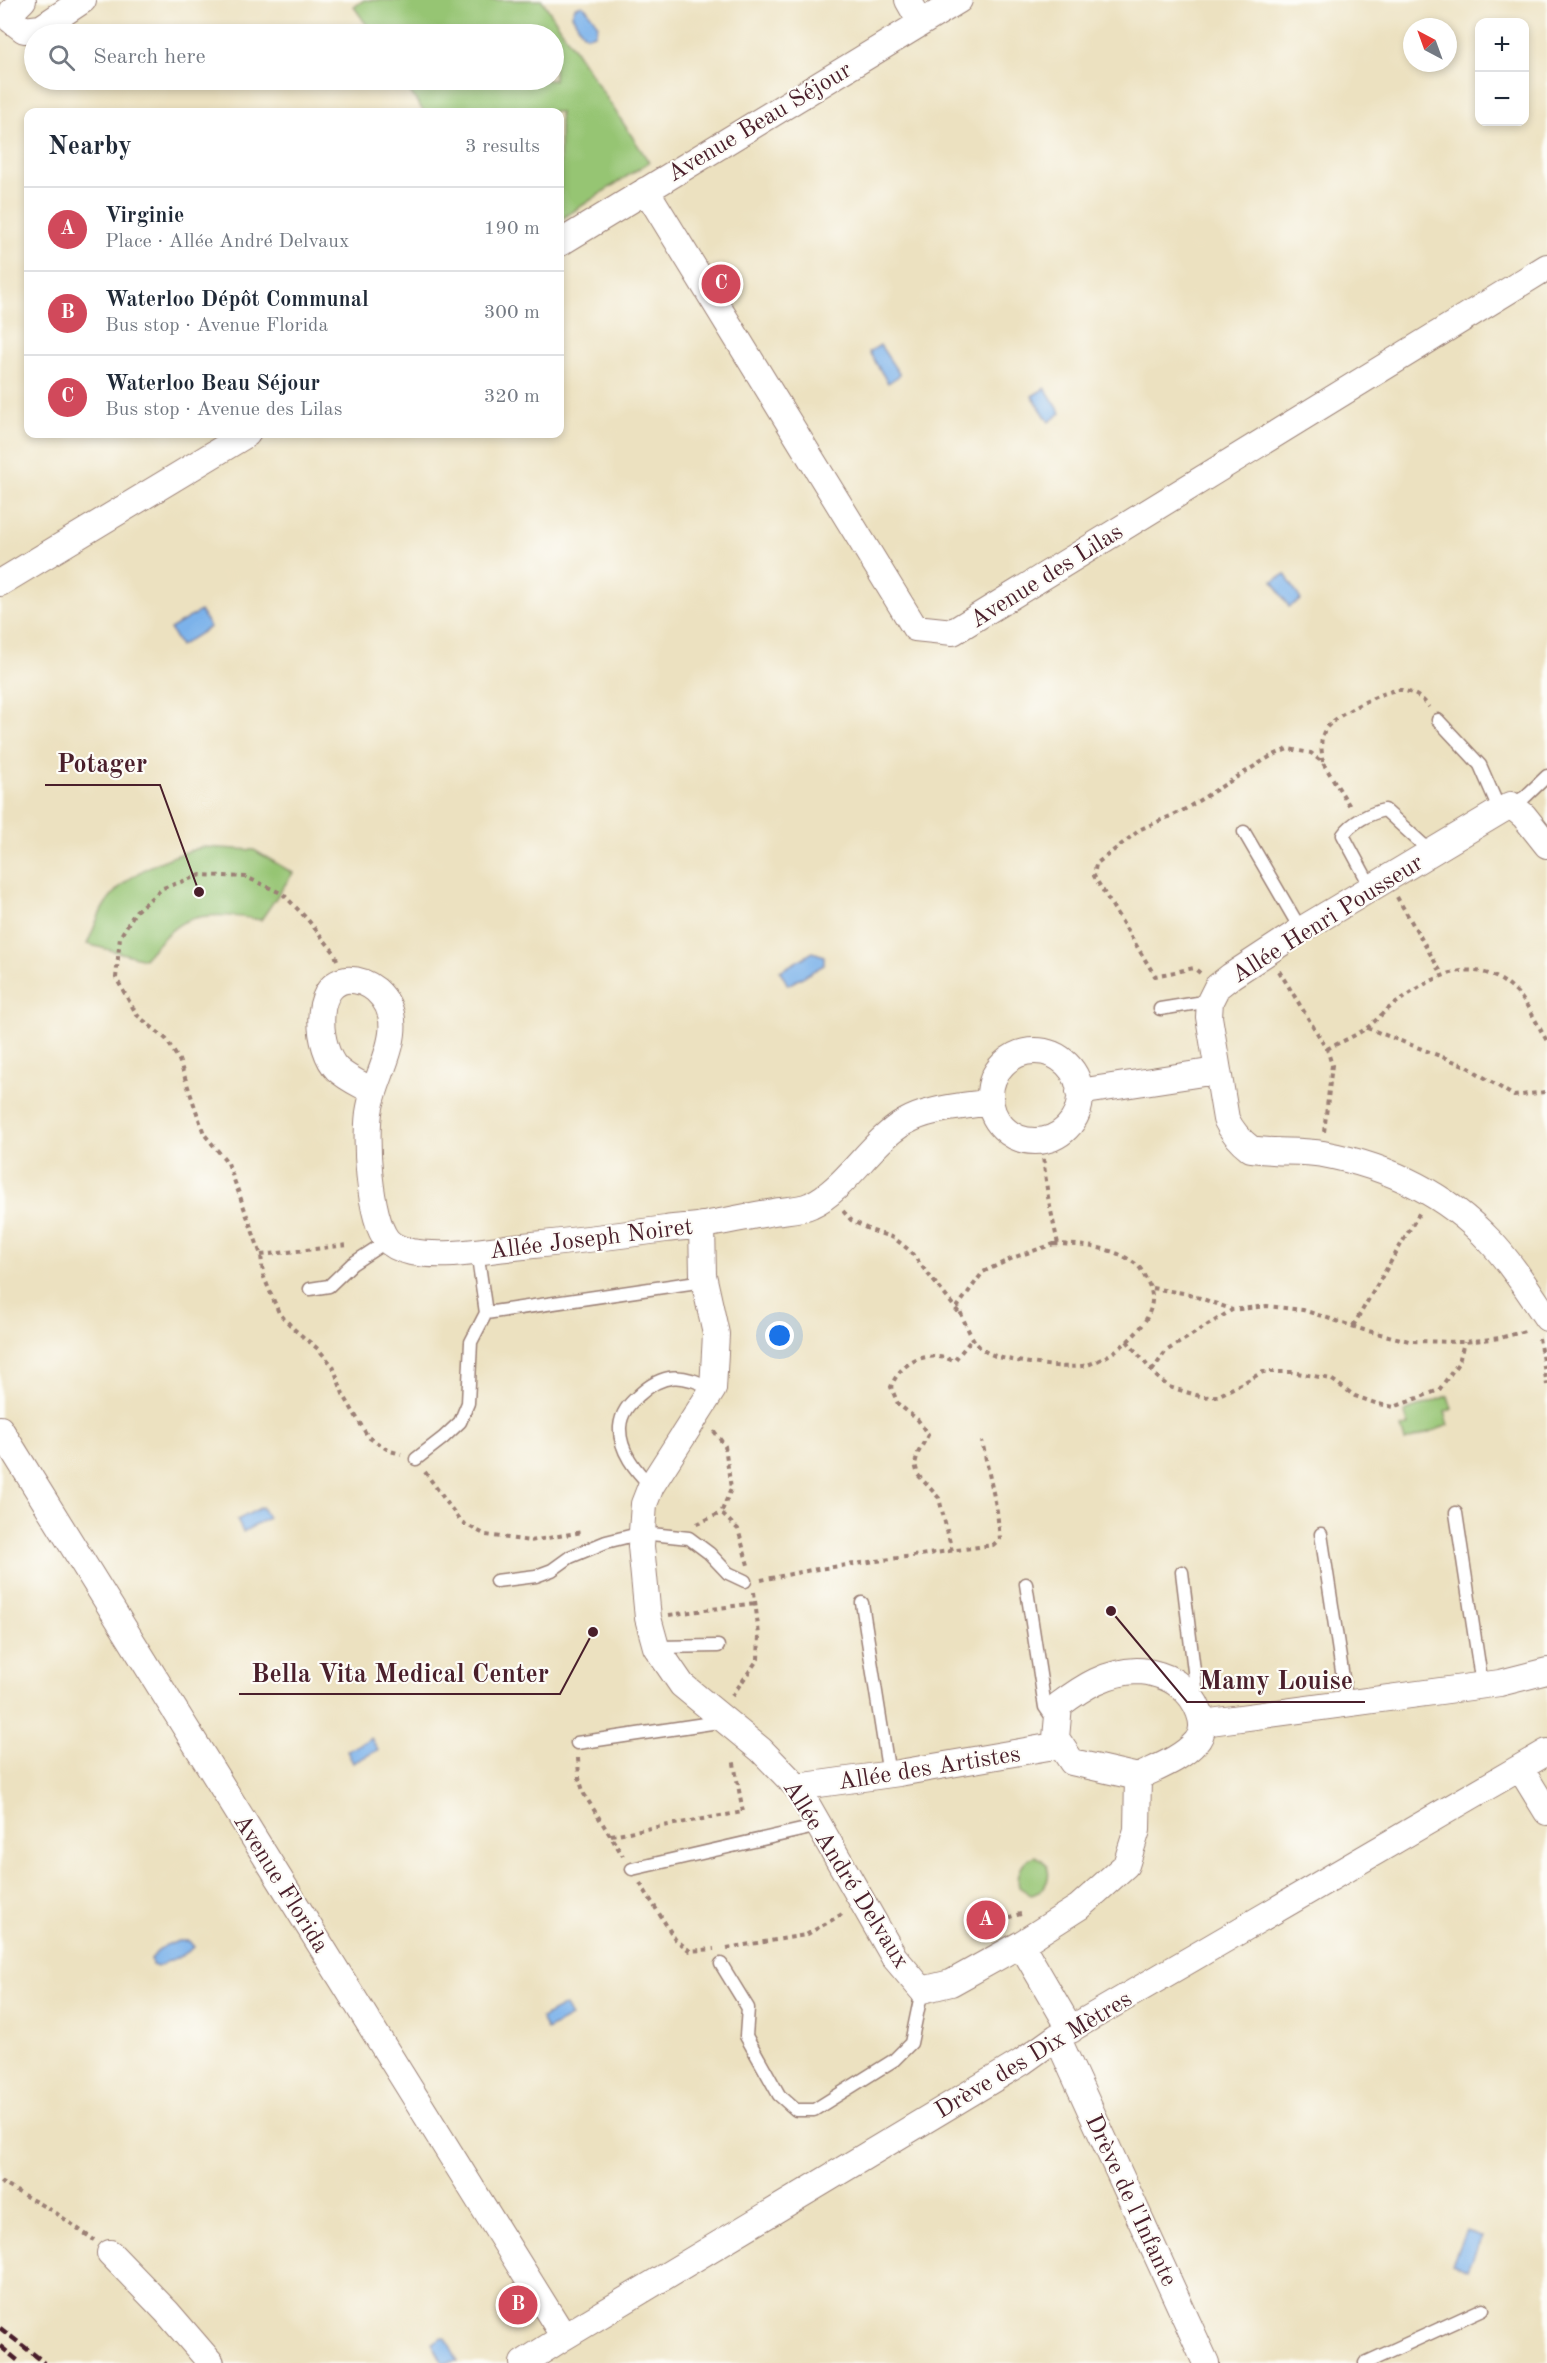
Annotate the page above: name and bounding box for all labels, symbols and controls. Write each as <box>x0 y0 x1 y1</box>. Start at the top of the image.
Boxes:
north arrow <box>1403 18 1457 72</box>
map controls <box>1475 18 1529 126</box>
button: + <box>1475 18 1529 72</box>
search box <box>24 24 564 90</box>
icon: search <box>45 41 78 74</box>
text: Search here <box>93 46 206 68</box>
street label: Avenue Beau Séjour <box>664 58 856 187</box>
button: − <box>1475 72 1529 126</box>
text: Nearby <box>48 134 132 160</box>
text: 3 results <box>465 137 540 157</box>
text: Virginie <box>105 205 184 227</box>
text: A <box>60 219 75 239</box>
text: 190 m <box>484 219 540 239</box>
text: Place · Allée André Delvaux <box>105 232 349 252</box>
pin: C <box>702 262 740 306</box>
text: Waterloo Dépôt Communal <box>105 289 369 311</box>
text: B <box>60 303 75 323</box>
text: 300 m <box>484 303 540 323</box>
text: Bus stop · Avenue Florida <box>105 316 328 336</box>
text: Waterloo Beau Séjour <box>105 373 320 395</box>
text: C <box>61 387 74 407</box>
text: 320 m <box>484 387 540 407</box>
text: Bus stop · Avenue des Lilas <box>105 400 342 420</box>
street label: Avenue des Lilas <box>967 520 1128 633</box>
callout: Potager <box>45 741 160 785</box>
text: Potager <box>57 752 147 778</box>
street label: Allée Henri Pousseur <box>1228 851 1428 988</box>
street label: Allée Joseph Noiret <box>488 1216 694 1264</box>
your location <box>765 1321 794 1350</box>
callout: Bella Vita Medical Center <box>239 1650 560 1694</box>
callout: Mamy Louise <box>1187 1658 1365 1702</box>
text: Bella Vita Medical Center <box>251 1662 549 1688</box>
text: Mamy Louise <box>1199 1669 1353 1695</box>
street label: Allée des Artistes <box>836 1743 1022 1795</box>
street label: Allée André Delvaux <box>778 1777 913 1973</box>
street label: Avenue Florida <box>228 1811 332 1958</box>
pin: A <box>966 1898 1006 1942</box>
street label: Drève des Dix Mètres <box>931 1988 1137 2124</box>
street label: Drève de l'Infante <box>1080 2111 1180 2290</box>
pin: B <box>498 2282 538 2328</box>

